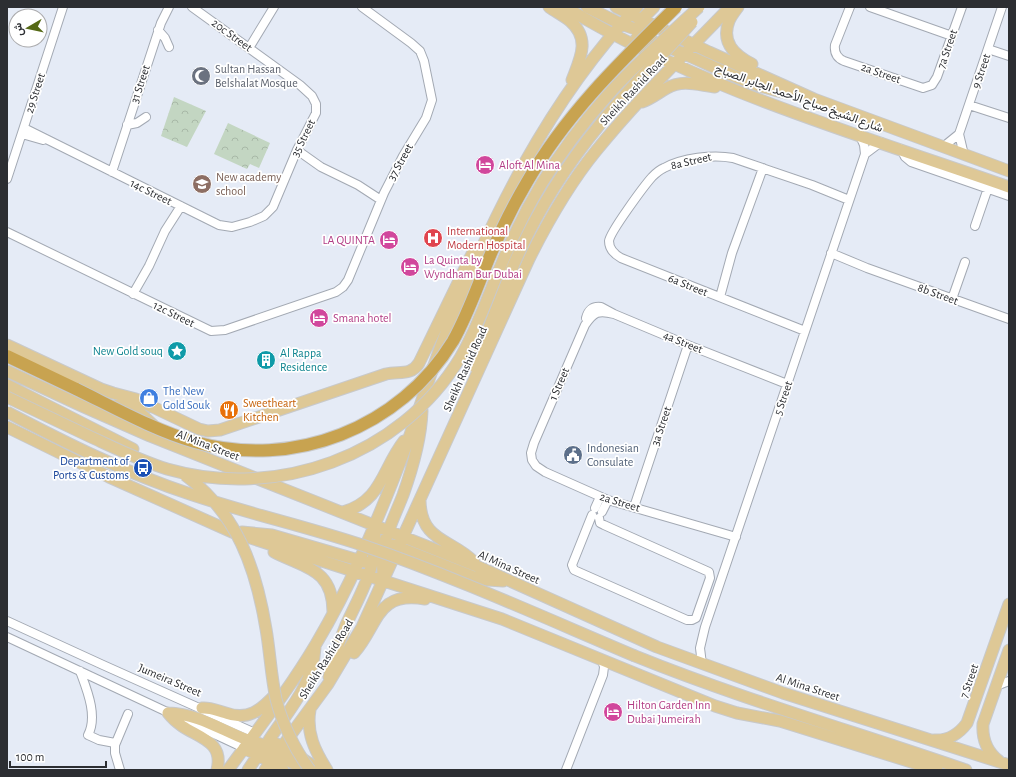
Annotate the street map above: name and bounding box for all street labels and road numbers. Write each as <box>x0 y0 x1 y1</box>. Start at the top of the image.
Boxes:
street label: 20c Street <box>210 16 255 54</box>
street label: 7a Street <box>935 28 959 70</box>
street label: Sheikh Rashid Road <box>597 52 669 128</box>
street label: 9 Street <box>969 52 993 90</box>
street label: شارع الشيخ صباح الأحمد الجابر الصباح <box>712 61 885 137</box>
street label: 2a Street <box>860 61 903 85</box>
street label: 31 Street <box>128 63 152 105</box>
street label: 29 Street <box>23 71 47 115</box>
street label: 35 Street <box>289 117 317 159</box>
street label: 37 Street <box>385 141 415 182</box>
street label: 8a Street <box>669 150 713 172</box>
street label: 14c Street <box>128 177 174 207</box>
street label: 6a Street <box>667 272 710 298</box>
street label: 8b Street <box>916 281 960 307</box>
street label: 12c Street <box>151 299 197 329</box>
street label: Sheikh Rashid Road <box>441 325 489 413</box>
street label: 4a Street <box>661 329 705 355</box>
street label: 1 Street <box>547 366 571 402</box>
street label: 5 Street <box>772 379 794 417</box>
street label: 3a Street <box>649 405 673 447</box>
street label: Al Mina Street <box>175 428 241 463</box>
street label: 2a Street <box>599 490 642 514</box>
street label: Al Mina Street <box>476 548 542 586</box>
street label: Sheikh Rashid Road <box>297 617 355 701</box>
street label: Jumeira Street <box>137 661 203 699</box>
street label: 7 Street <box>958 662 980 700</box>
street label: Al Mina Street <box>775 671 842 703</box>

